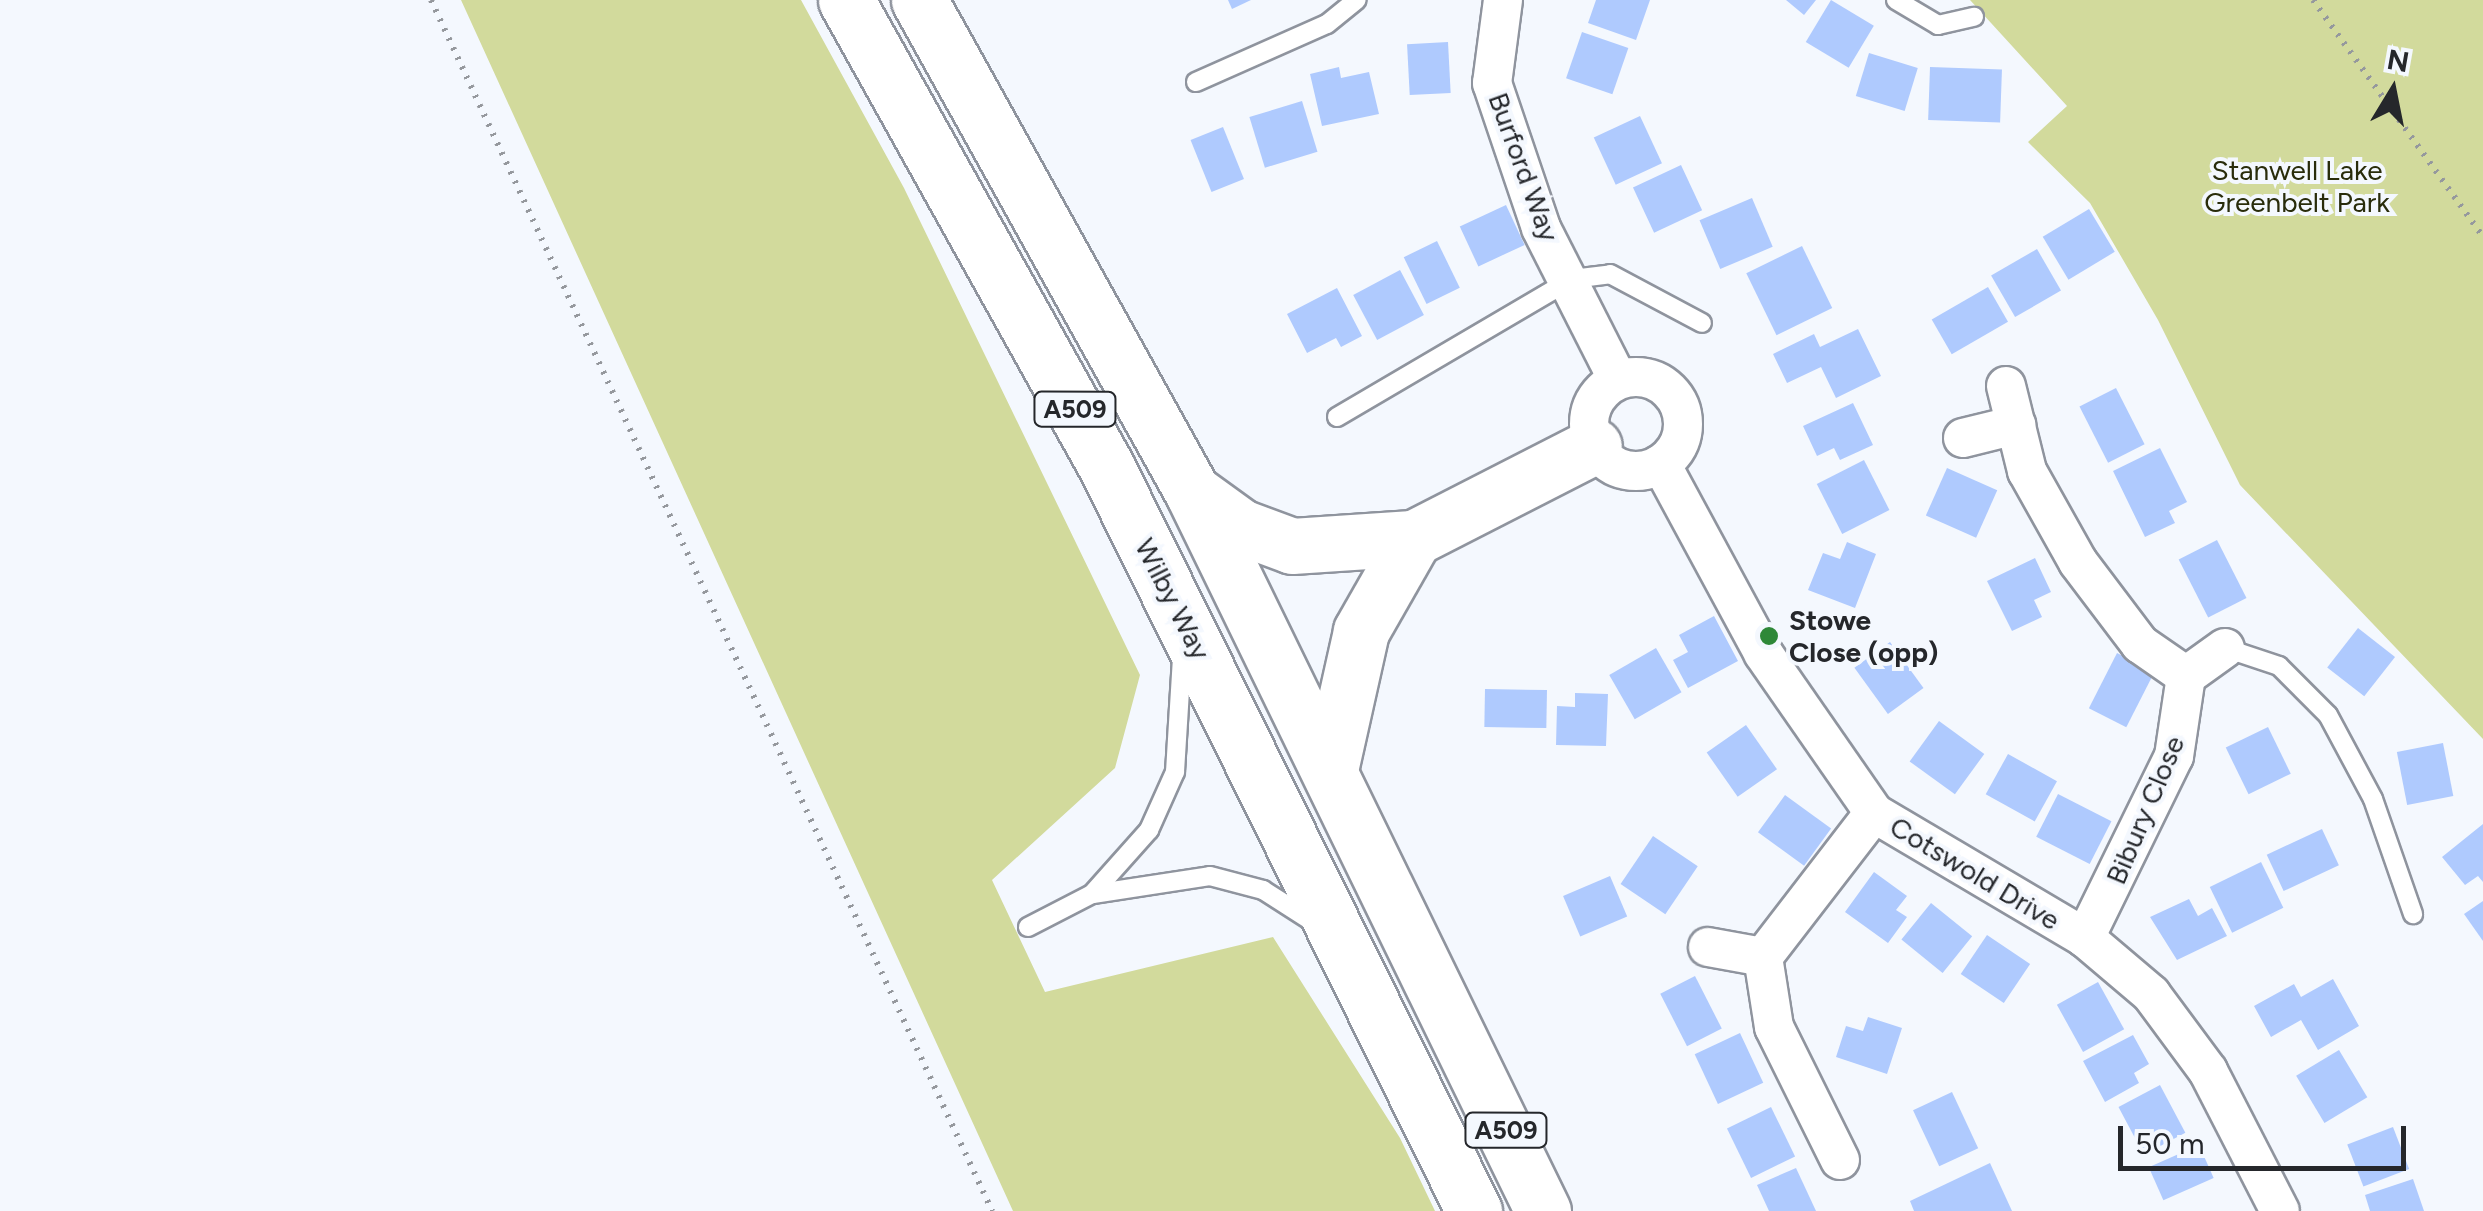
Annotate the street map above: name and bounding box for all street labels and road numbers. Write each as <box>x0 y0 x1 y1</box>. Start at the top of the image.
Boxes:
street label: Burford Way <box>1482 88 1566 246</box>
road number: A509 <box>1032 389 1118 429</box>
street label: Wilby Way <box>1128 533 1218 665</box>
street label: Bibury Close <box>2099 731 2191 889</box>
street label: Cotswold Drive <box>1884 809 2066 937</box>
road number: A509 <box>1464 1110 1548 1150</box>

